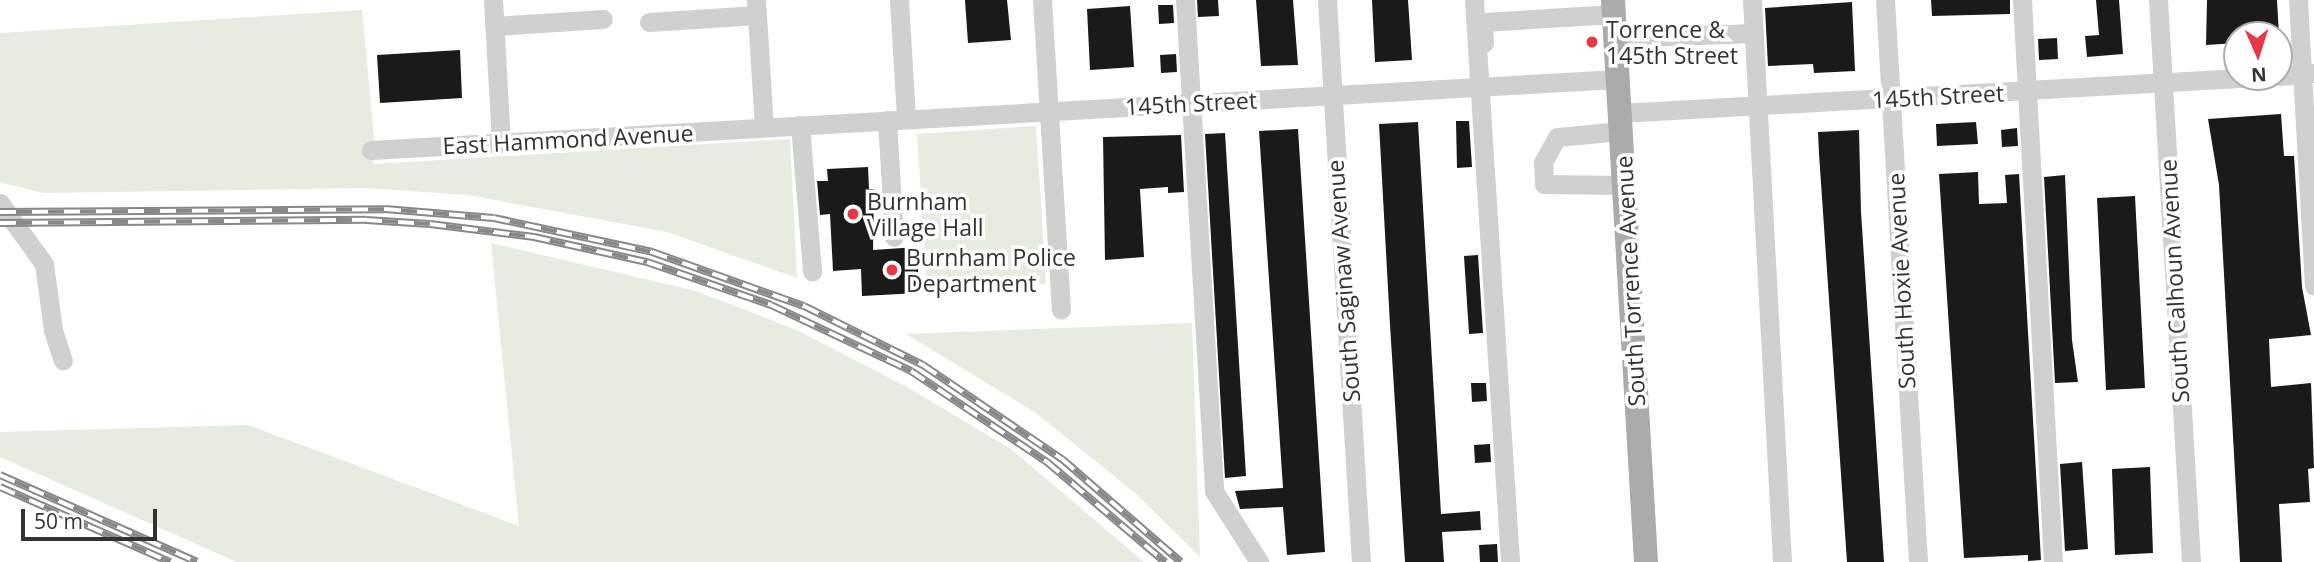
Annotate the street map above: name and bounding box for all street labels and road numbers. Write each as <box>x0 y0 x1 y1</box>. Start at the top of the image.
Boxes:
street label: 145th Street <box>1871 79 2005 113</box>
street label: 145th Street <box>1124 86 1258 120</box>
street label: East Hammond Avenue <box>442 119 694 159</box>
street label: South Torrence Avenue <box>1610 155 1650 407</box>
street label: South Calhoun Avenue <box>2154 158 2194 404</box>
street label: South Saginaw Avenue <box>1321 159 1365 403</box>
street label: South Hoxie Avenue <box>1882 172 1920 390</box>

